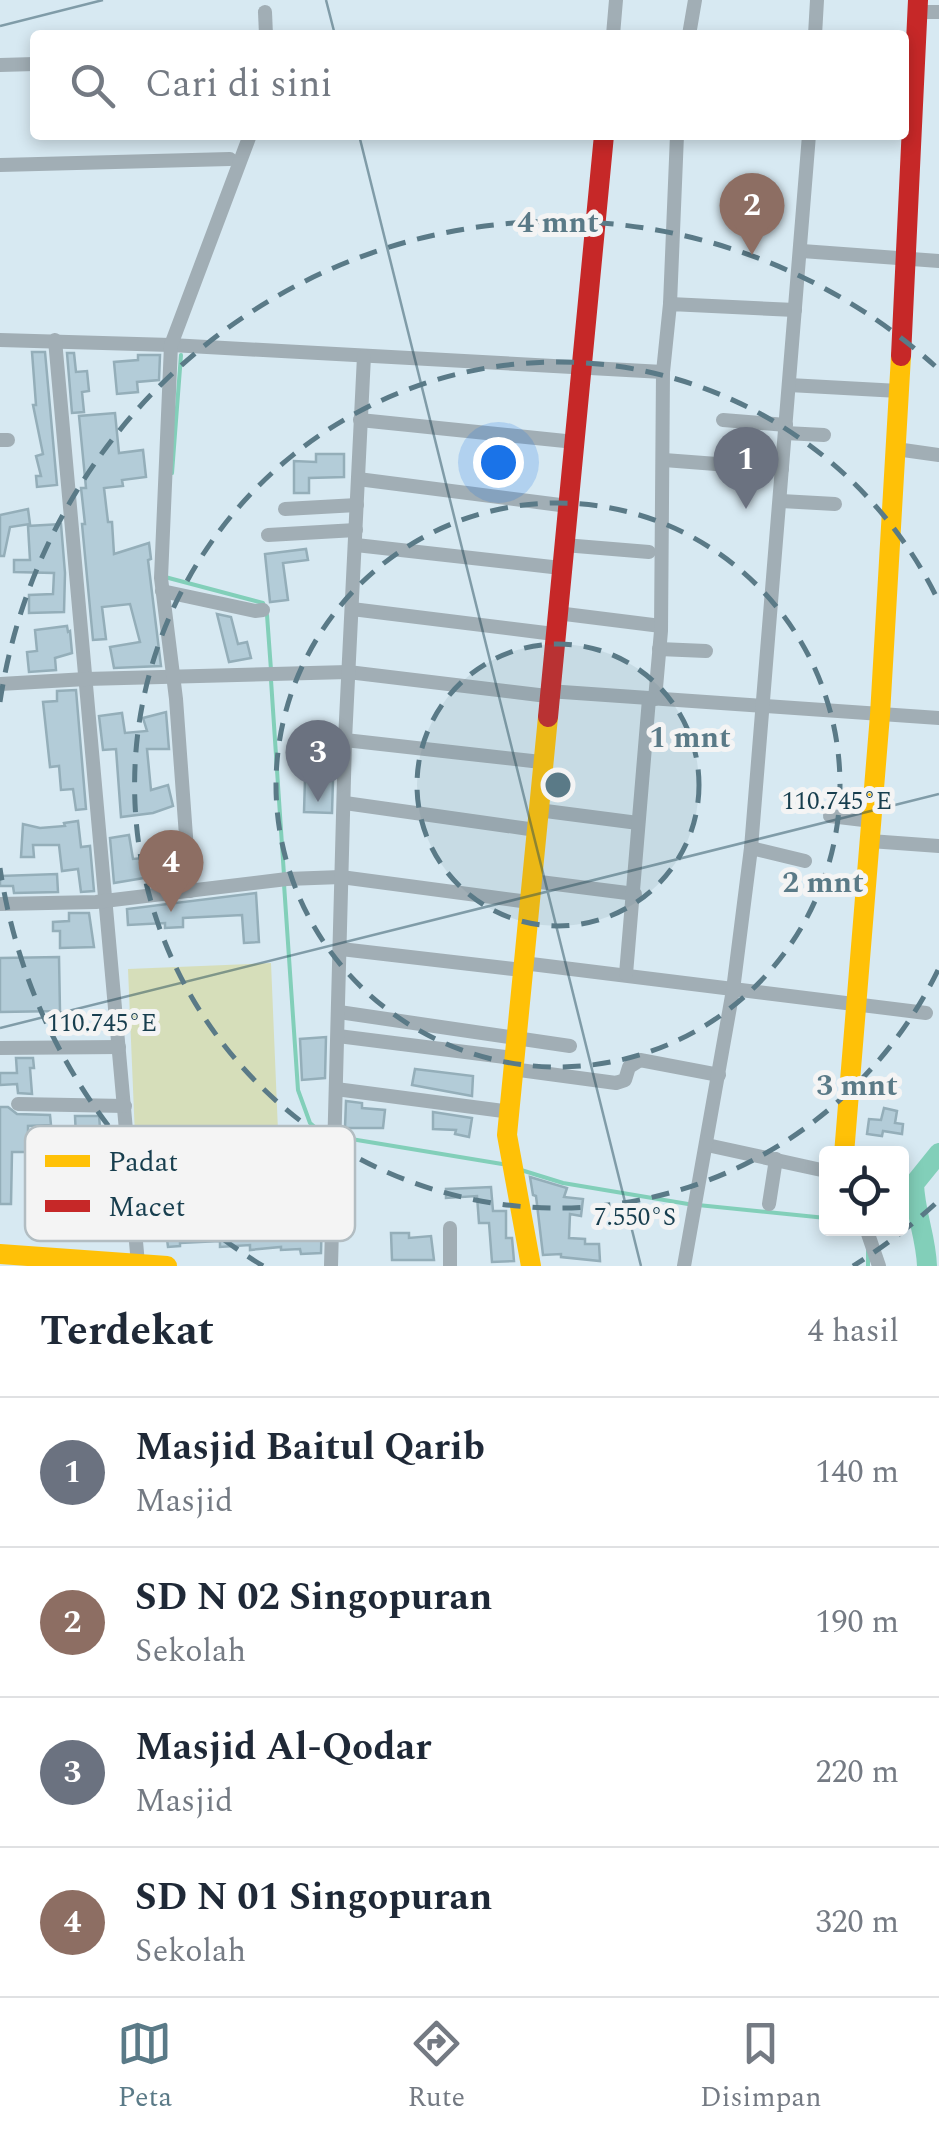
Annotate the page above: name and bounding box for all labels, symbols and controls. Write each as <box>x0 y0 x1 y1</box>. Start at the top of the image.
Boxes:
search box <box>30 30 909 140</box>
text: Cari di sini <box>145 56 332 114</box>
icon: search <box>65 58 120 113</box>
pin: 2 <box>720 172 784 255</box>
text: 4 mnt <box>517 200 599 246</box>
pin: 1 <box>714 426 778 509</box>
your location <box>473 437 524 488</box>
text: 1 mnt <box>649 715 731 761</box>
pin: 3 <box>286 720 350 802</box>
centre of rings <box>540 767 576 803</box>
text: 110.745°E <box>782 783 892 821</box>
pin: 4 <box>138 830 204 912</box>
text: 2 mnt <box>782 860 864 906</box>
text: 110.745°E <box>47 1005 157 1043</box>
text: 3 mnt <box>816 1063 898 1109</box>
legend <box>25 1126 355 1241</box>
text: Padat <box>108 1141 178 1184</box>
map controls <box>819 1146 909 1236</box>
button: locate <box>819 1146 909 1236</box>
text: Macet <box>108 1186 186 1229</box>
text: 7.550°S <box>594 1199 676 1237</box>
text: Terdekat <box>40 1300 214 1363</box>
text: 4 hasil <box>808 1307 899 1356</box>
text: Masjid Baitul Qarib <box>135 1419 485 1477</box>
text: 1 <box>64 1448 81 1497</box>
text: 140 m <box>815 1448 899 1497</box>
text: Masjid <box>135 1477 233 1526</box>
text: SD N 02 Singopuran <box>135 1569 493 1627</box>
text: 2 <box>64 1598 81 1647</box>
text: 190 m <box>815 1598 899 1647</box>
text: Sekolah <box>135 1627 246 1676</box>
text: Masjid Al-Qodar <box>135 1719 431 1777</box>
text: 3 <box>64 1748 81 1797</box>
text: 220 m <box>815 1748 899 1797</box>
text: Masjid <box>135 1777 233 1826</box>
text: SD N 01 Singopuran <box>135 1869 493 1927</box>
text: 4 <box>64 1898 81 1947</box>
text: 320 m <box>815 1898 899 1947</box>
text: Sekolah <box>135 1927 246 1976</box>
tab: Peta <box>117 2016 172 2119</box>
tab: Rute <box>407 2016 465 2119</box>
tab: Disimpan <box>700 2016 821 2119</box>

